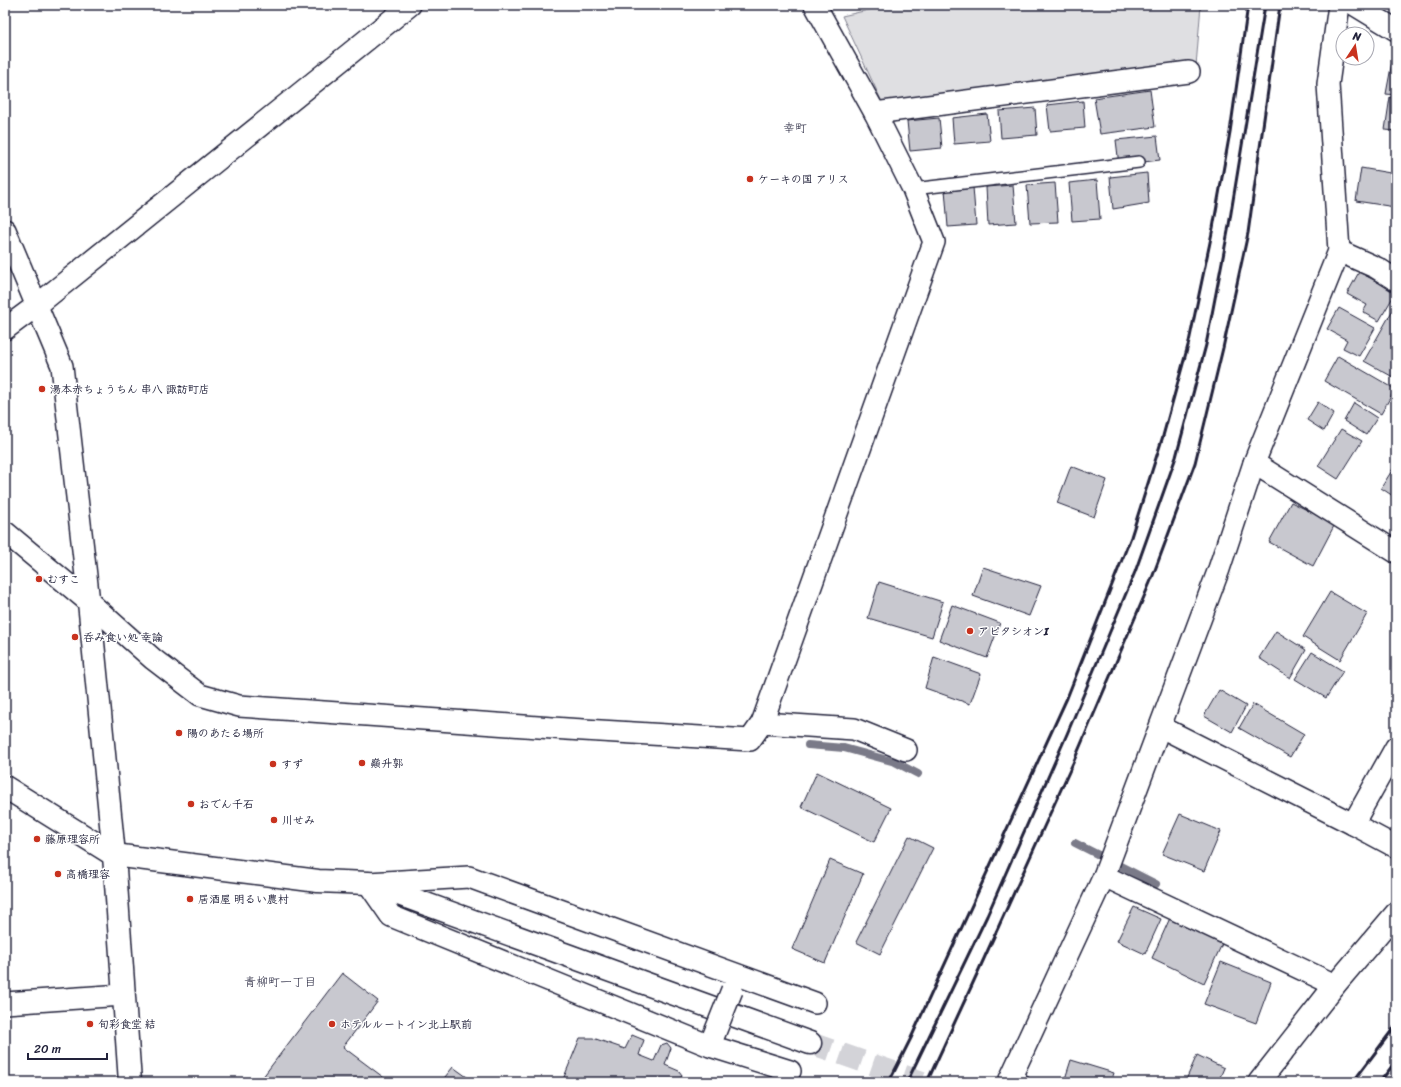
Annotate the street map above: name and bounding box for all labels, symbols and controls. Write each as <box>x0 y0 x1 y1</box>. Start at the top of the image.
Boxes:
north arrow <box>1335 26 1375 66</box>
text: N <box>1350 26 1363 47</box>
district label: 幸町 <box>783 117 807 139</box>
place label: ケーキの国 アリス <box>758 170 849 189</box>
marker: ケーキの国 アリス <box>745 174 755 184</box>
place label: 湯本赤ちょうちん 串八 諏訪町店 <box>50 380 210 399</box>
marker: 湯本赤ちょうちん 串八 諏訪町店 <box>37 384 47 394</box>
place label: むすこ <box>47 570 80 589</box>
marker: むすこ <box>34 574 44 584</box>
place label: アピタシオンI <box>978 622 1050 641</box>
marker: アピタシオンI <box>965 626 975 636</box>
place label: 呑み食い処 幸論 <box>83 628 163 647</box>
marker: 呑み食い処 幸論 <box>70 632 80 642</box>
place label: 陽のあたる場所 <box>187 724 264 743</box>
marker: 陽のあたる場所 <box>174 728 184 738</box>
place label: 巓升郭 <box>370 754 403 773</box>
place label: すず <box>281 755 303 774</box>
marker: 巓升郭 <box>357 758 367 768</box>
marker: すず <box>268 759 278 769</box>
place label: おでん千石 <box>199 795 254 814</box>
marker: おでん千石 <box>186 799 196 809</box>
place label: 川せみ <box>282 811 315 830</box>
marker: 川せみ <box>269 815 279 825</box>
place label: 藤原理容所 <box>45 830 100 849</box>
marker: 藤原理容所 <box>32 834 42 844</box>
place label: 高橋理容 <box>66 865 110 884</box>
marker: 高橋理容 <box>53 869 63 879</box>
place label: 居酒屋 明るい農村 <box>198 890 289 909</box>
marker: 居酒屋 明るい農村 <box>185 894 195 904</box>
district label: 青柳町一丁目 <box>244 971 316 993</box>
place label: 旬彩食堂 結 <box>98 1015 156 1034</box>
place label: ホテルルートイン北上駅前 <box>340 1015 472 1034</box>
marker: 旬彩食堂 結 <box>85 1019 95 1029</box>
marker: ホテルルートイン北上駅前 <box>327 1019 337 1029</box>
scale bar <box>28 1035 107 1061</box>
text: 20 m <box>34 1038 61 1060</box>

